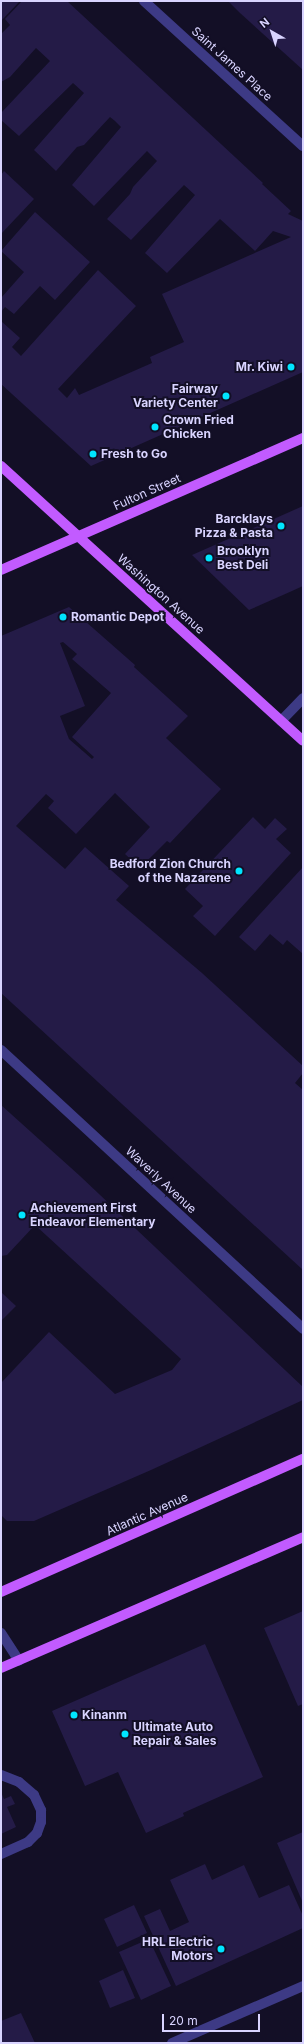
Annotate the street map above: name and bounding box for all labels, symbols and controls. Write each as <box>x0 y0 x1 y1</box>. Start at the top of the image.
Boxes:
north arrow <box>252 12 292 52</box>
text: N <box>257 15 272 31</box>
street label: Saint James Place <box>189 24 275 104</box>
place label: Mr. Kiwi <box>235 360 283 374</box>
marker: Mr. Kiwi <box>286 362 296 372</box>
place label: Fairway Variety Center <box>133 382 218 410</box>
marker: Fairway Variety Center <box>221 391 231 401</box>
place label: Crown Fried Chicken <box>163 413 234 441</box>
marker: Crown Fried Chicken <box>150 422 160 432</box>
place label: Fresh to Go <box>101 447 167 461</box>
marker: Fresh to Go <box>88 449 98 459</box>
street label: Fulton Street <box>111 471 183 513</box>
place label: Barcklays Pizza & Pasta <box>195 512 273 540</box>
marker: Barcklays Pizza & Pasta <box>276 521 286 531</box>
place label: Brooklyn Best Deli <box>217 544 269 572</box>
street label: Washington Avenue <box>114 551 208 637</box>
marker: Brooklyn Best Deli <box>204 553 214 563</box>
place label: Romantic Depot <box>71 610 164 624</box>
marker: Romantic Depot <box>58 612 68 622</box>
place label: Bedford Zion Church of the Nazarene <box>110 857 231 885</box>
marker: Bedford Zion Church of the Nazarene <box>234 866 244 876</box>
street label: Waverly Avenue <box>123 1144 199 1216</box>
place label: Achievement First Endeavor Elementary <box>30 1201 155 1229</box>
marker: Achievement First Endeavor Elementary <box>17 1210 27 1220</box>
street label: Atlantic Avenue <box>104 1490 190 1538</box>
place label: Kinanm <box>82 1708 127 1722</box>
marker: Kinanm <box>69 1710 79 1720</box>
place label: Ultimate Auto Repair & Sales <box>133 1720 216 1748</box>
marker: Ultimate Auto Repair & Sales <box>120 1729 130 1739</box>
place label: HRL Electric Motors <box>142 1935 213 1963</box>
marker: HRL Electric Motors <box>216 1944 226 1954</box>
scale bar <box>164 2006 262 2032</box>
text: 20 m <box>169 2013 198 2028</box>

